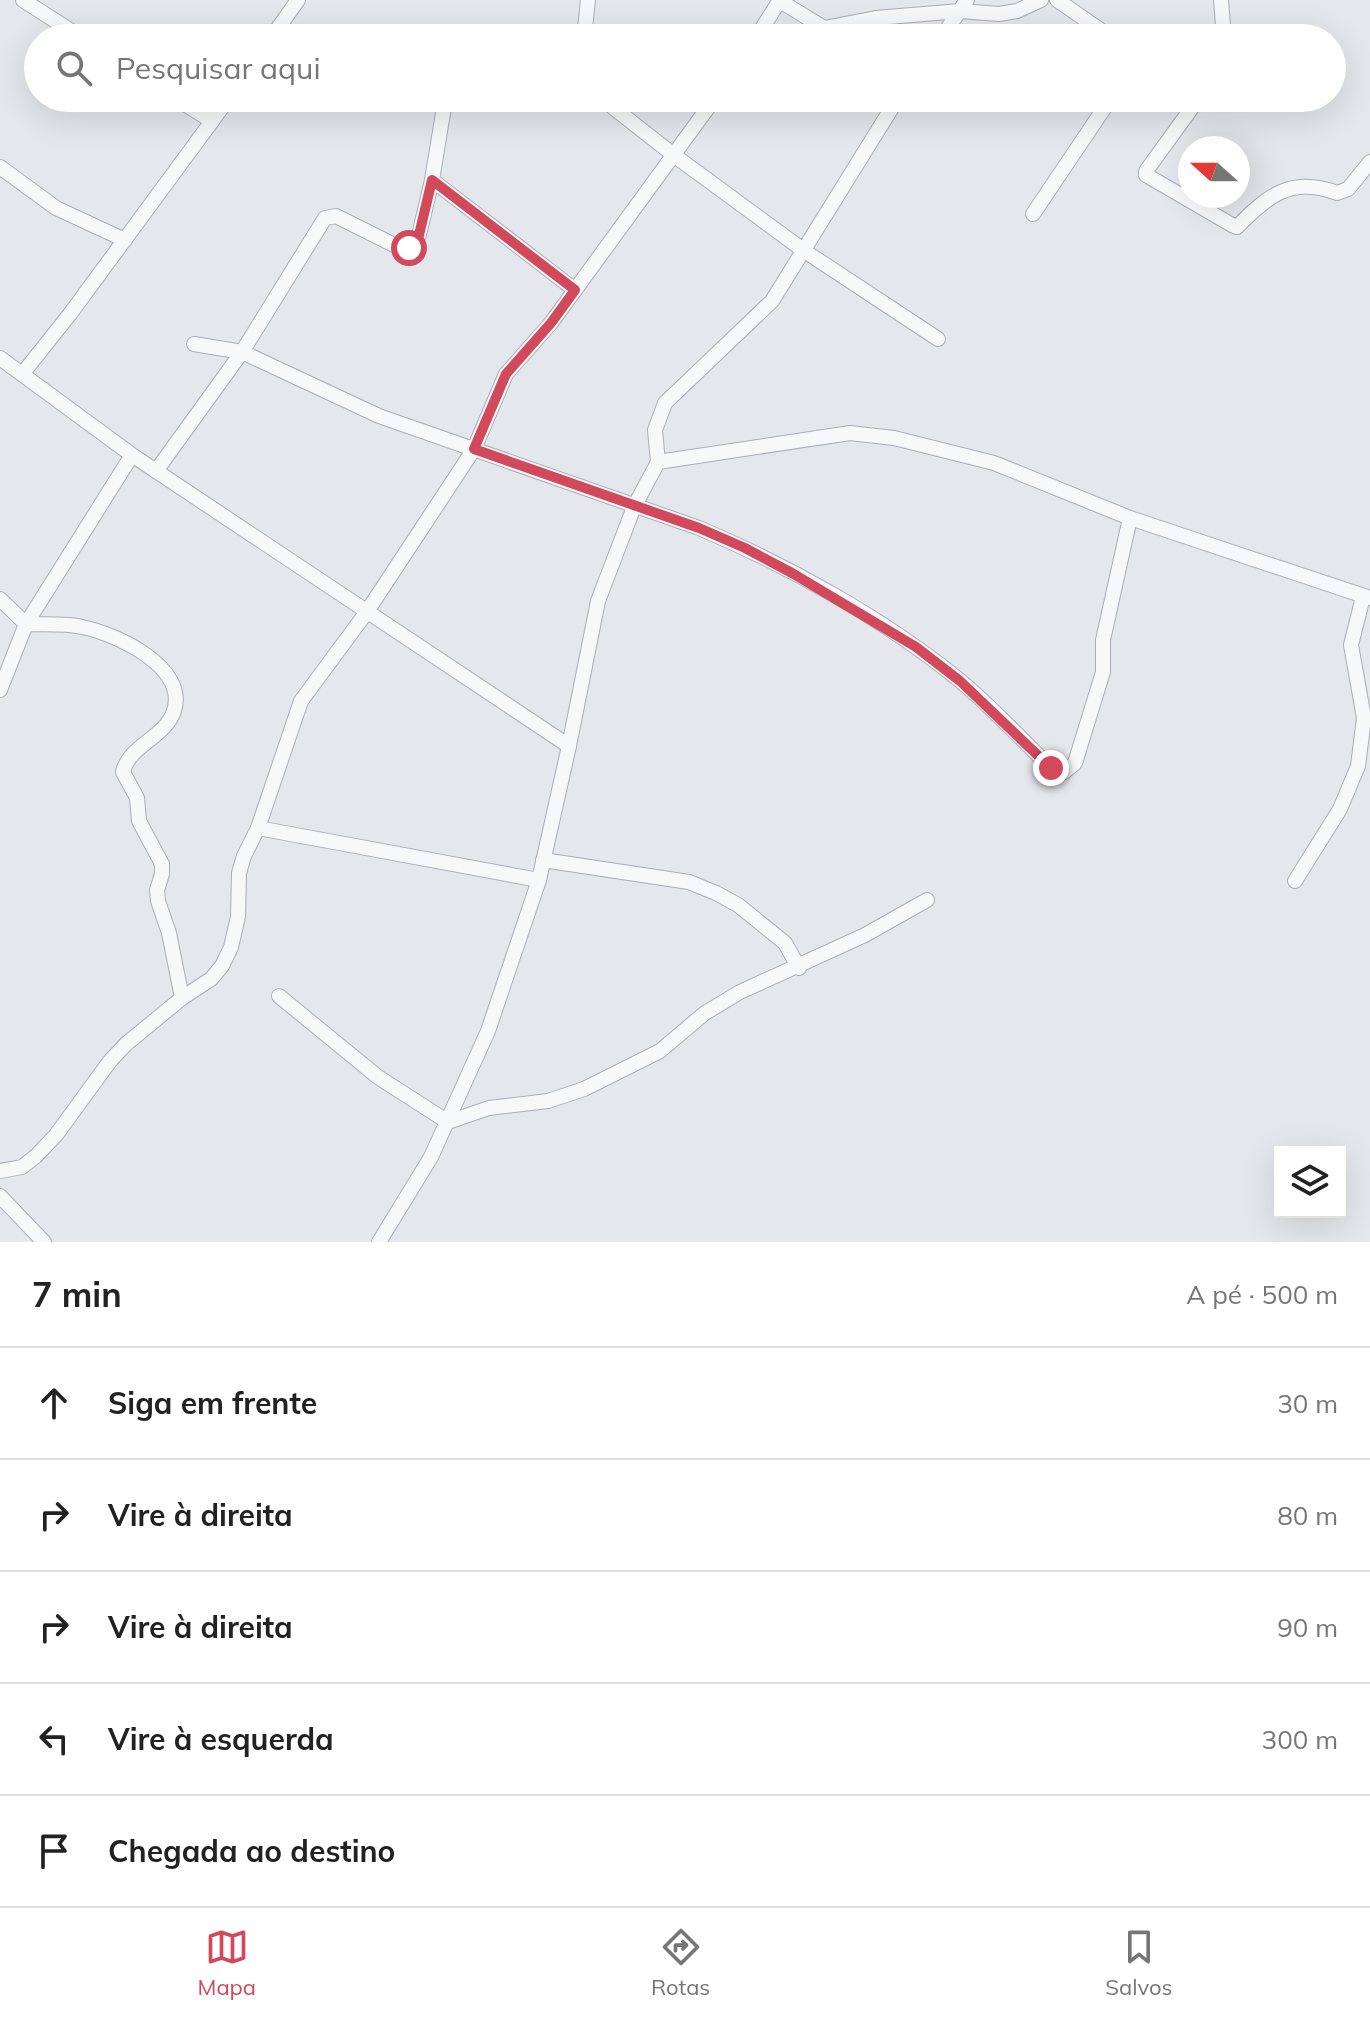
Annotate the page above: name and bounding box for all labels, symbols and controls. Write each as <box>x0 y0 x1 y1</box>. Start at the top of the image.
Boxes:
search box <box>24 24 1346 112</box>
icon: search <box>52 46 96 90</box>
text: Pesquisar aqui <box>116 49 321 87</box>
north arrow <box>1178 136 1250 208</box>
route start <box>391 230 427 266</box>
route end <box>1033 750 1069 786</box>
map controls <box>1274 1146 1346 1218</box>
button: layers <box>1274 1146 1346 1218</box>
text: 7 min <box>32 1273 122 1316</box>
text: A pé · 500 m <box>1186 1278 1338 1311</box>
icon: ahead <box>32 1381 76 1425</box>
text: Siga em frente <box>108 1384 317 1422</box>
text: 30 m <box>1277 1387 1338 1420</box>
icon: right <box>32 1493 76 1537</box>
text: Vire à direita <box>108 1496 293 1534</box>
text: 80 m <box>1277 1499 1338 1532</box>
icon: right <box>32 1605 76 1649</box>
text: Vire à direita <box>108 1608 293 1646</box>
text: 90 m <box>1277 1611 1338 1644</box>
icon: left <box>32 1717 76 1761</box>
text: Vire à esquerda <box>108 1720 334 1758</box>
text: 300 m <box>1262 1723 1338 1756</box>
icon: arrive <box>32 1829 76 1873</box>
text: Chegada ao destino <box>108 1832 395 1870</box>
tab: Mapa <box>198 1925 256 2001</box>
tab: Rotas <box>651 1925 710 2001</box>
tab: Salvos <box>1105 1925 1172 2001</box>

